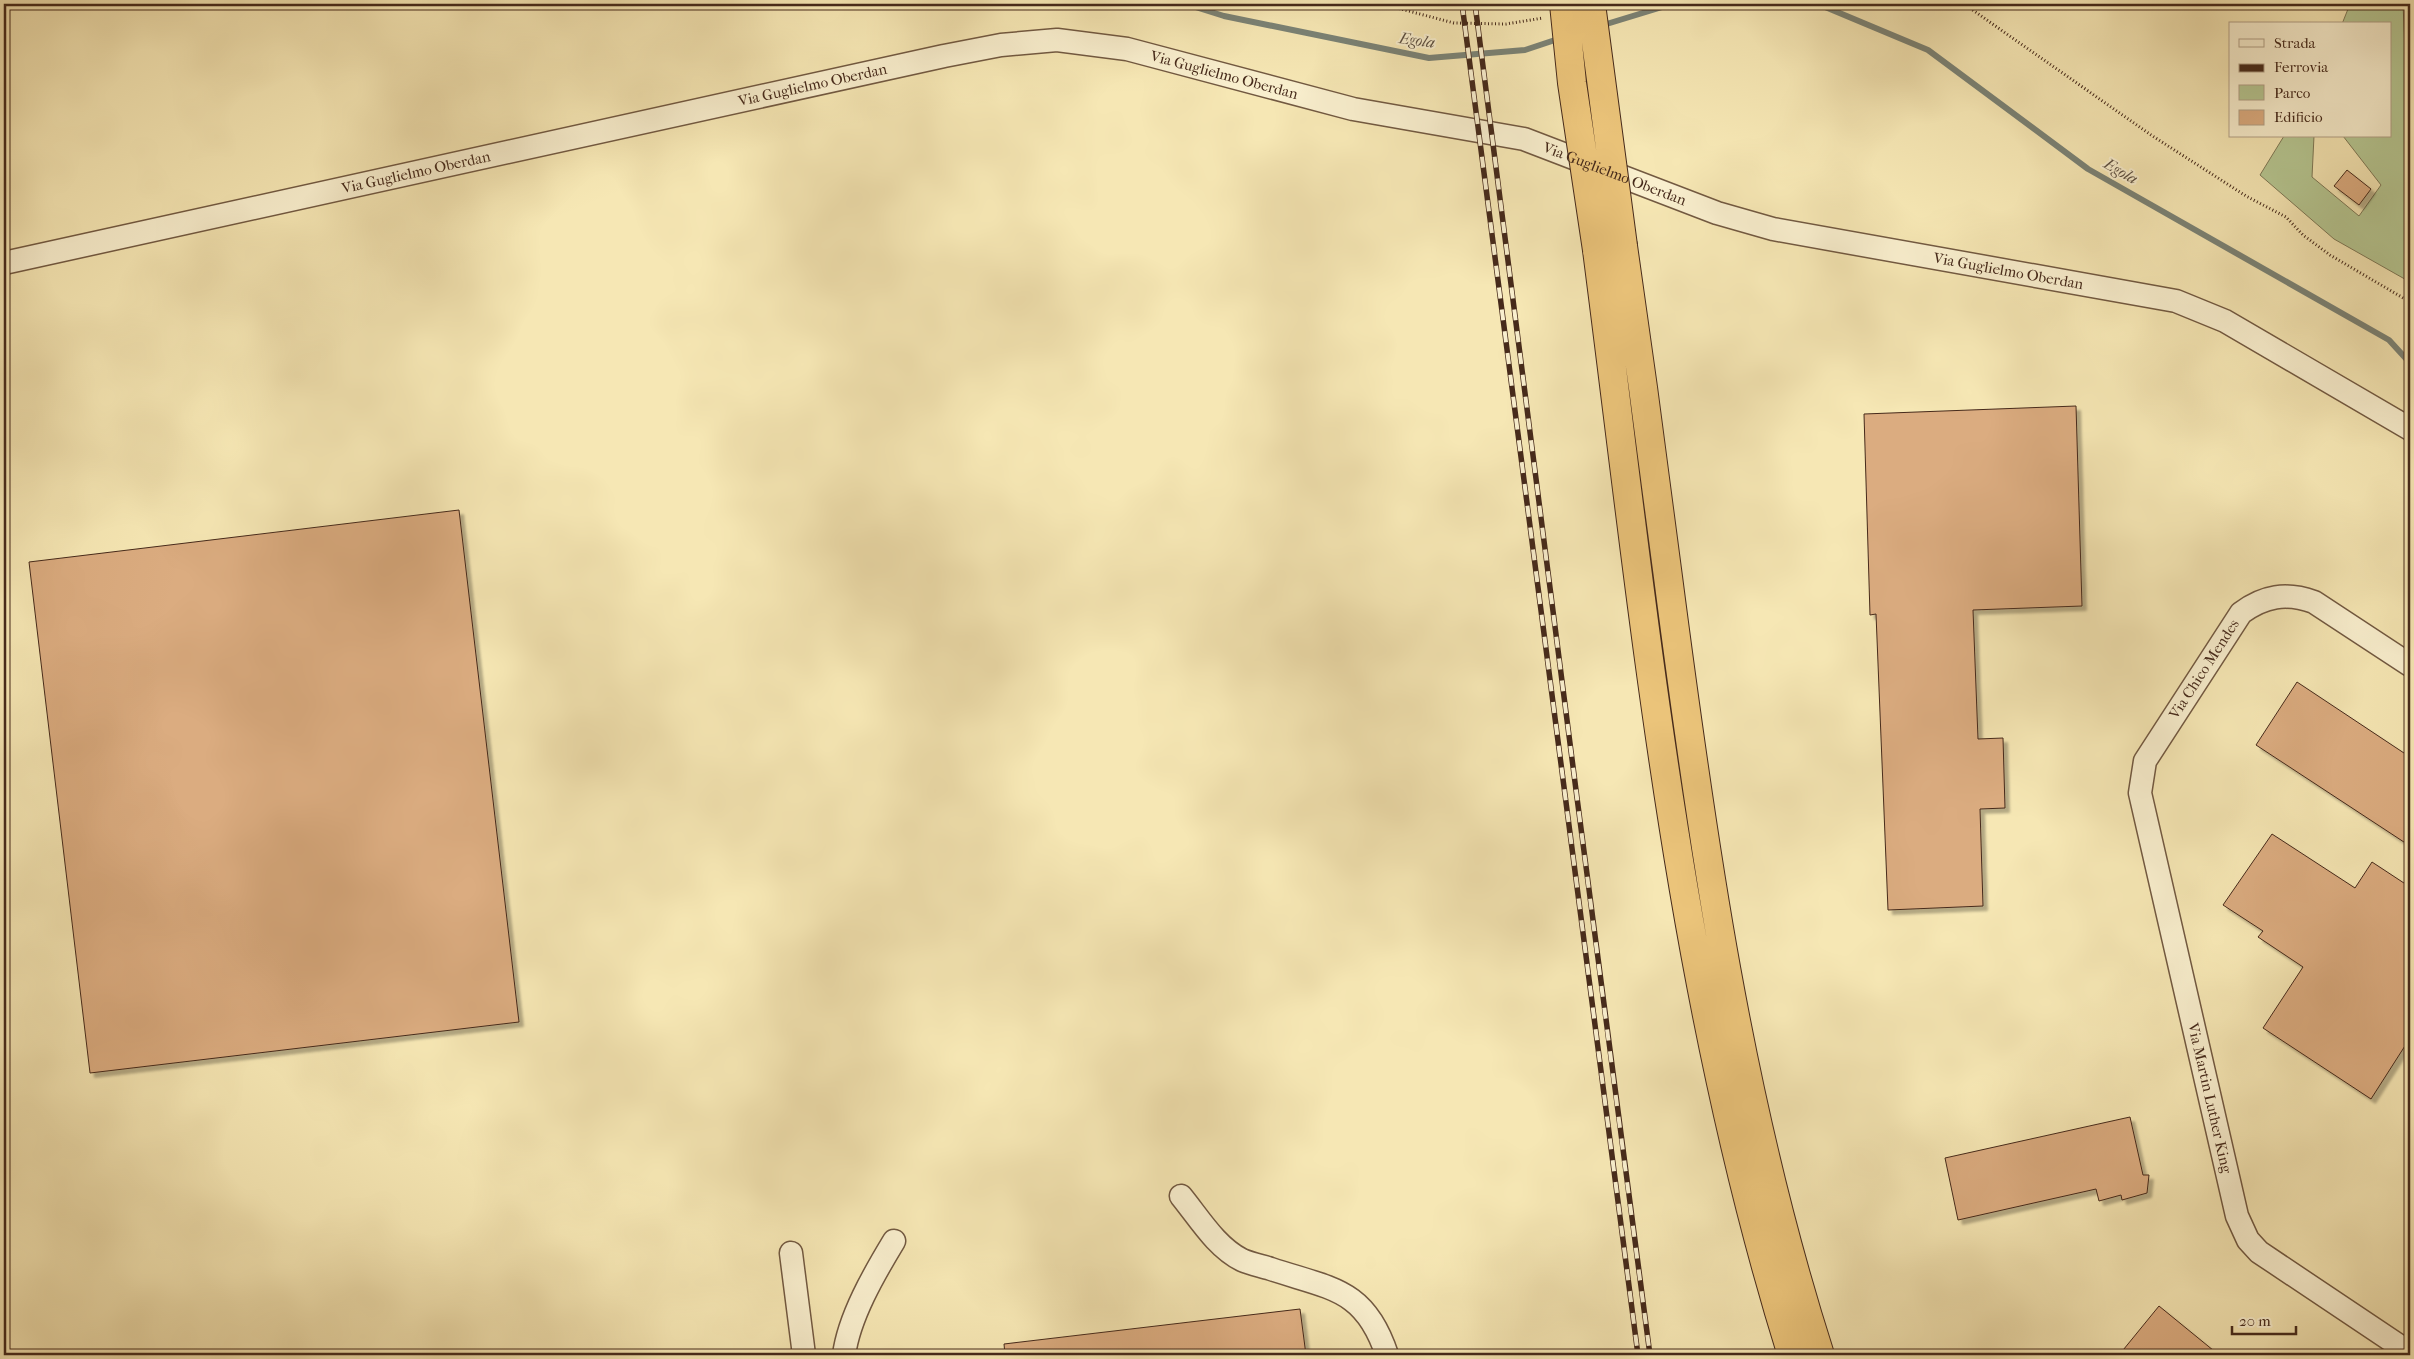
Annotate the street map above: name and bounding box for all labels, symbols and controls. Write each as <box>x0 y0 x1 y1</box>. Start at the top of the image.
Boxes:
legend <box>2229 22 2392 138</box>
water label: Egola <box>1397 28 1436 52</box>
text: Strada <box>2274 34 2317 52</box>
street label: Via Guglielmo Oberdan <box>1148 46 1300 103</box>
text: Ferrovia <box>2274 58 2329 76</box>
street label: Via Guglielmo Oberdan <box>736 60 889 110</box>
text: Parco <box>2274 84 2311 102</box>
text: Edificio <box>2274 108 2323 126</box>
street label: Via Guglielmo Oberdan <box>1540 138 1689 209</box>
street label: Via Guglielmo Oberdan <box>339 147 493 198</box>
water label: Egola <box>2100 153 2141 188</box>
street label: Via Guglielmo Oberdan <box>1931 249 2085 293</box>
street label: Via Chico Mendes <box>2164 615 2243 723</box>
street label: Via Martin Luther King <box>2184 1020 2236 1176</box>
scale bar <box>2232 1304 2295 1336</box>
text: 20 m <box>2239 1312 2271 1330</box>

